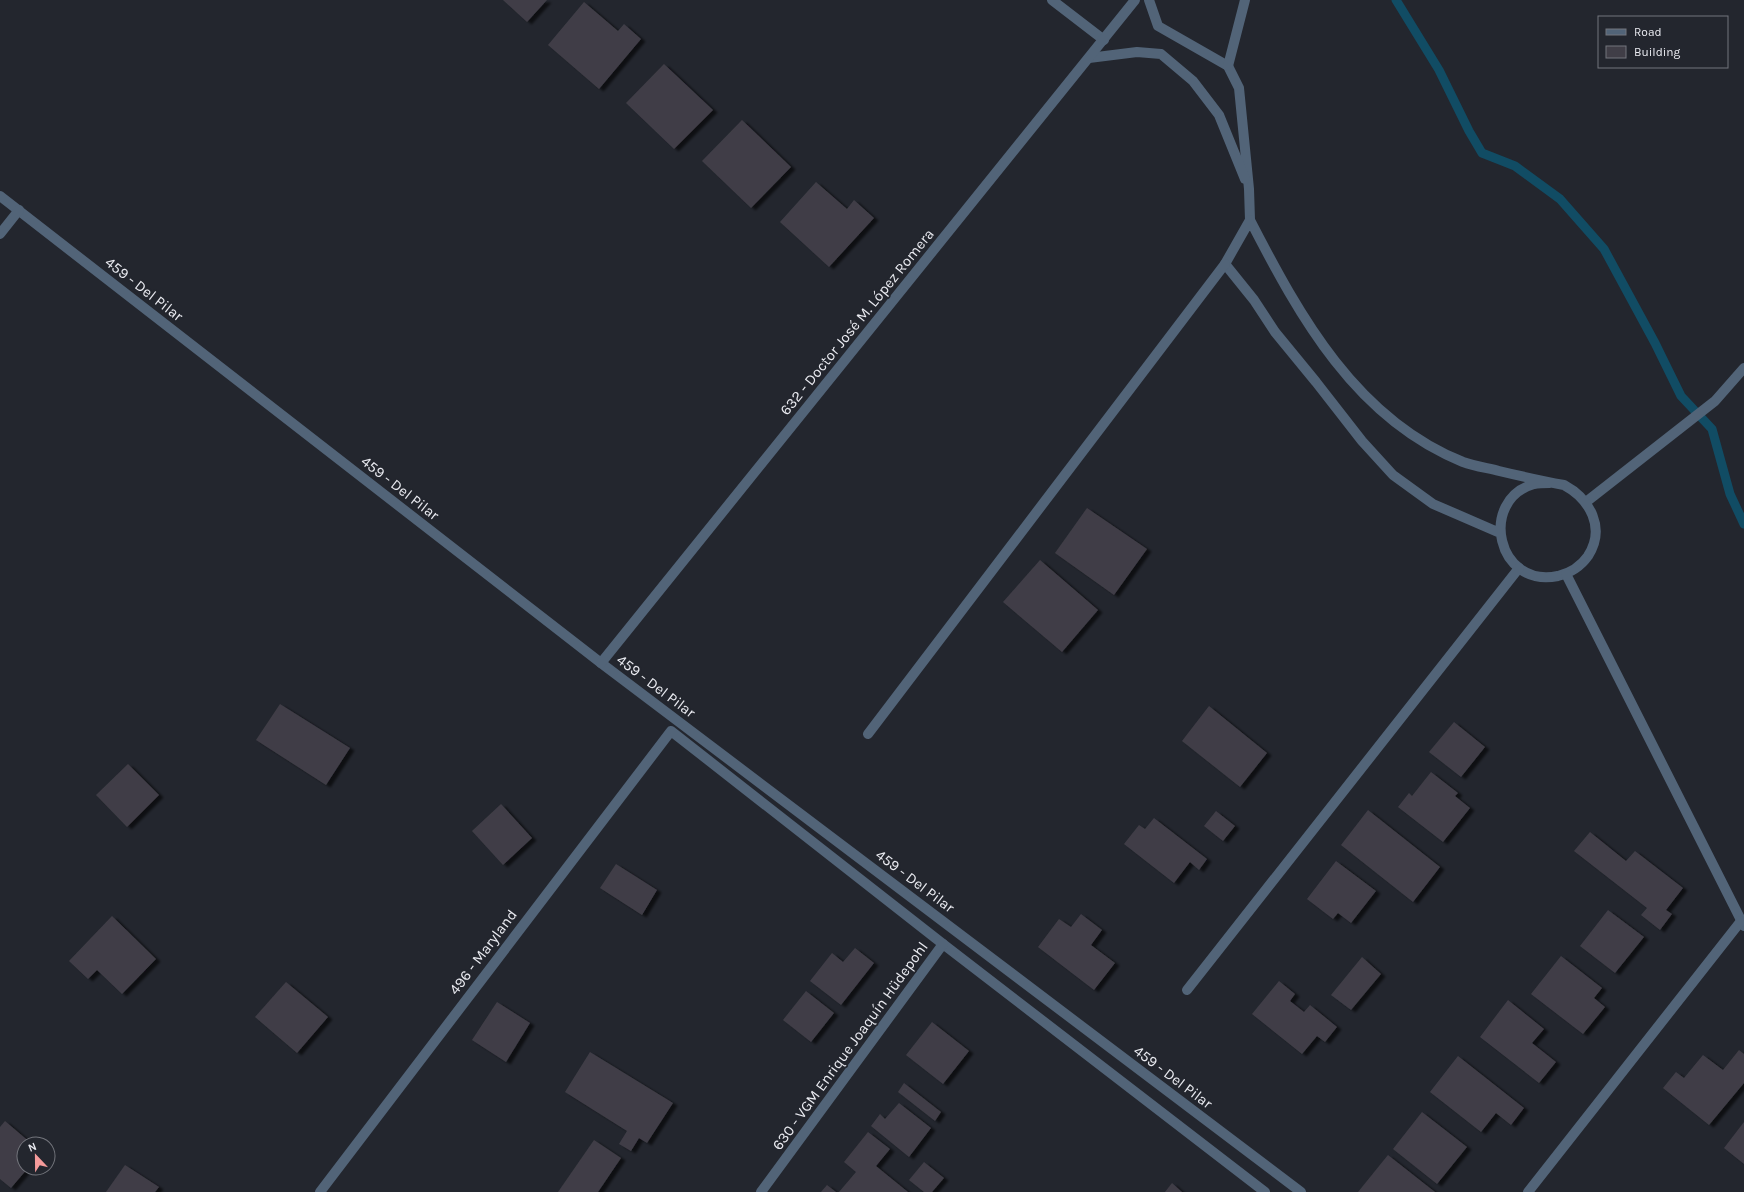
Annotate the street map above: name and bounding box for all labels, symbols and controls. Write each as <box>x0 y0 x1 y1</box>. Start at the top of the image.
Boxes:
legend <box>1598 16 1728 68</box>
text: Road <box>1634 25 1662 39</box>
text: Building <box>1634 45 1681 59</box>
street label: 632 - Doctor José M. López Romera <box>776 225 938 419</box>
street label: 459 - Del Pilar <box>101 253 187 325</box>
street label: 459 - Del Pilar <box>357 452 443 524</box>
street label: 459 - Del Pilar <box>613 651 699 722</box>
street label: 459 - Del Pilar <box>872 846 958 917</box>
street label: 496 - Maryland <box>445 906 521 998</box>
street label: 630 - VGM Enrique Joaquín Hüdepohl <box>768 938 932 1154</box>
street label: 459 - Del Pilar <box>1130 1042 1216 1113</box>
north arrow <box>16 1136 56 1176</box>
text: N <box>26 1140 39 1155</box>

